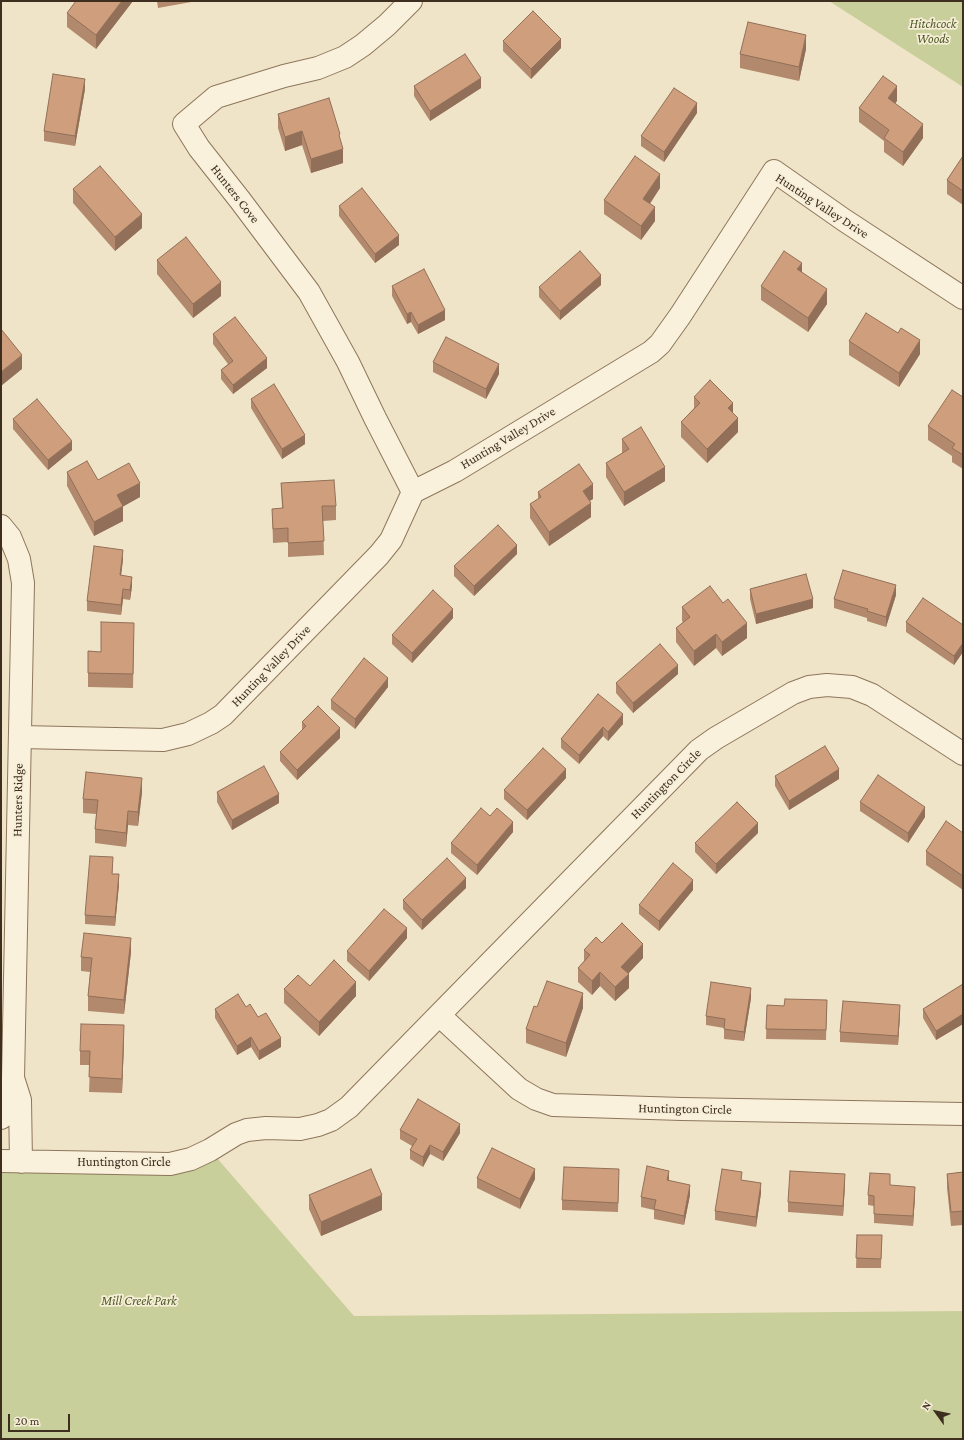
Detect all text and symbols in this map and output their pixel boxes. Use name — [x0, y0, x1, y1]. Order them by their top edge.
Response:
park label: Hitchcock Woods — [910, 16, 956, 47]
street label: Hunters Cove — [207, 162, 263, 226]
street label: Hunting Valley Drive — [773, 170, 871, 242]
street label: Hunting Valley Drive — [458, 404, 558, 472]
street label: Hunting Valley Drive — [228, 622, 314, 710]
street label: Huntington Circle — [627, 745, 705, 823]
street label: Hunters Ridge — [10, 763, 26, 837]
street label: Huntington Circle — [638, 1100, 732, 1118]
street label: Huntington Circle — [77, 1154, 171, 1170]
park label: Mill Creek Park — [101, 1293, 177, 1309]
north arrow — [916, 1392, 956, 1432]
text: N — [919, 1399, 933, 1412]
scale bar — [10, 1406, 72, 1432]
text: 20 m — [15, 1414, 39, 1428]

